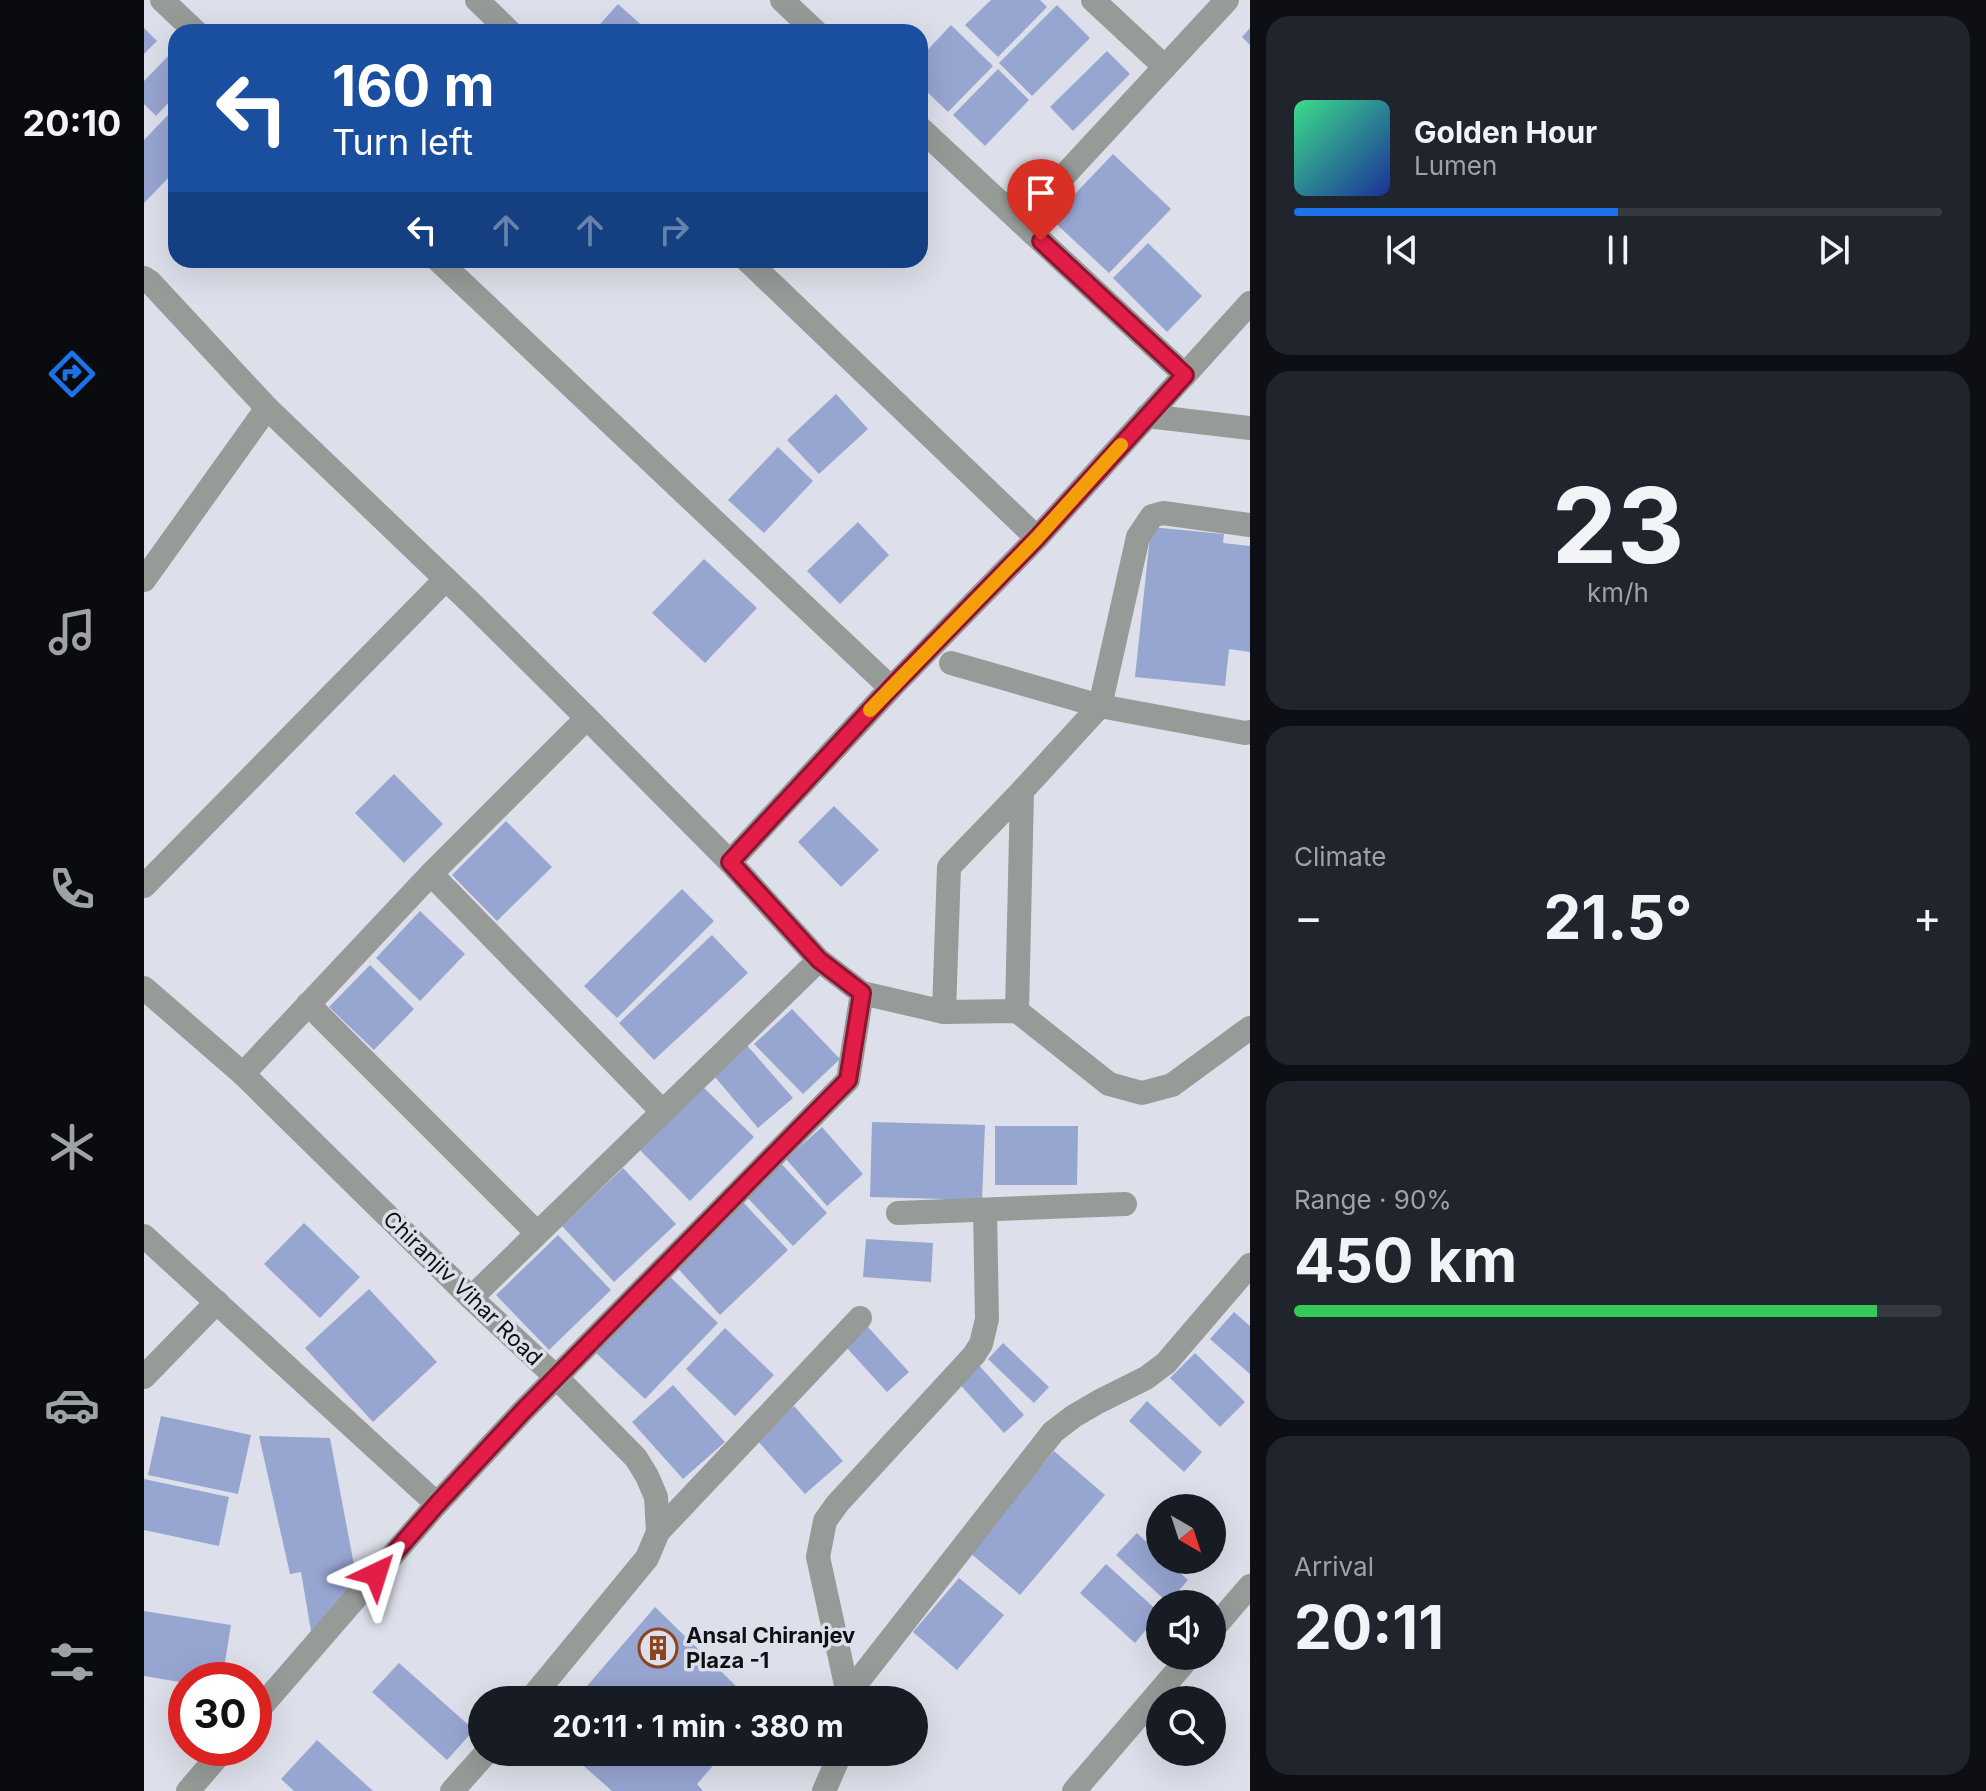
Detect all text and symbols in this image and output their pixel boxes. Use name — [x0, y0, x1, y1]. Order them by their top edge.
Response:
text: 160 m — [332, 52, 495, 120]
icon: left — [200, 56, 304, 160]
text: 20:10 — [23, 101, 121, 145]
text: Golden Hour — [1414, 114, 1597, 150]
text: Turn left — [332, 120, 473, 164]
text: Lumen — [1414, 150, 1497, 181]
pin — [1007, 159, 1075, 241]
icon: arrive — [1019, 171, 1063, 215]
icon: left — [400, 208, 444, 252]
icon: ahead — [484, 208, 528, 252]
icon: ahead — [568, 208, 612, 252]
icon: right — [652, 208, 696, 252]
icon: previous — [1380, 228, 1424, 272]
icon: pause — [1596, 228, 1640, 272]
icon: next — [1812, 228, 1856, 272]
icon: directions — [44, 346, 100, 402]
text: 23 — [1552, 462, 1684, 588]
text: km/h — [1587, 577, 1649, 608]
icon: music — [44, 604, 100, 660]
text: Climate — [1294, 841, 1386, 872]
icon: phone — [44, 861, 100, 917]
text: 21.5° — [1544, 881, 1692, 953]
text: − — [1294, 890, 1323, 944]
text: + — [1913, 890, 1942, 944]
icon: climate — [44, 1119, 100, 1175]
text: Range · 90% — [1294, 1184, 1452, 1215]
street label: Chiranjiv Vihar Road — [378, 1205, 548, 1371]
text: 450 km — [1294, 1224, 1517, 1296]
icon: car — [44, 1377, 100, 1433]
north arrow — [1146, 1494, 1226, 1574]
map controls — [1146, 1494, 1226, 1766]
position arrow — [334, 1532, 418, 1616]
text: Arrival — [1294, 1551, 1374, 1582]
button: sound — [1146, 1590, 1226, 1670]
text: 20:11 — [1294, 1591, 1444, 1663]
place label: Ansal Chiranjev Plaza -1 — [686, 1622, 855, 1673]
building icon: Ansal Chiranjev Plaza -1 — [637, 1627, 679, 1669]
icon: filters — [44, 1634, 100, 1690]
speed limit sign: 30 — [168, 1662, 272, 1766]
button: search — [1146, 1686, 1226, 1766]
text: 20:11 · 1 min · 380 m — [552, 1708, 844, 1744]

